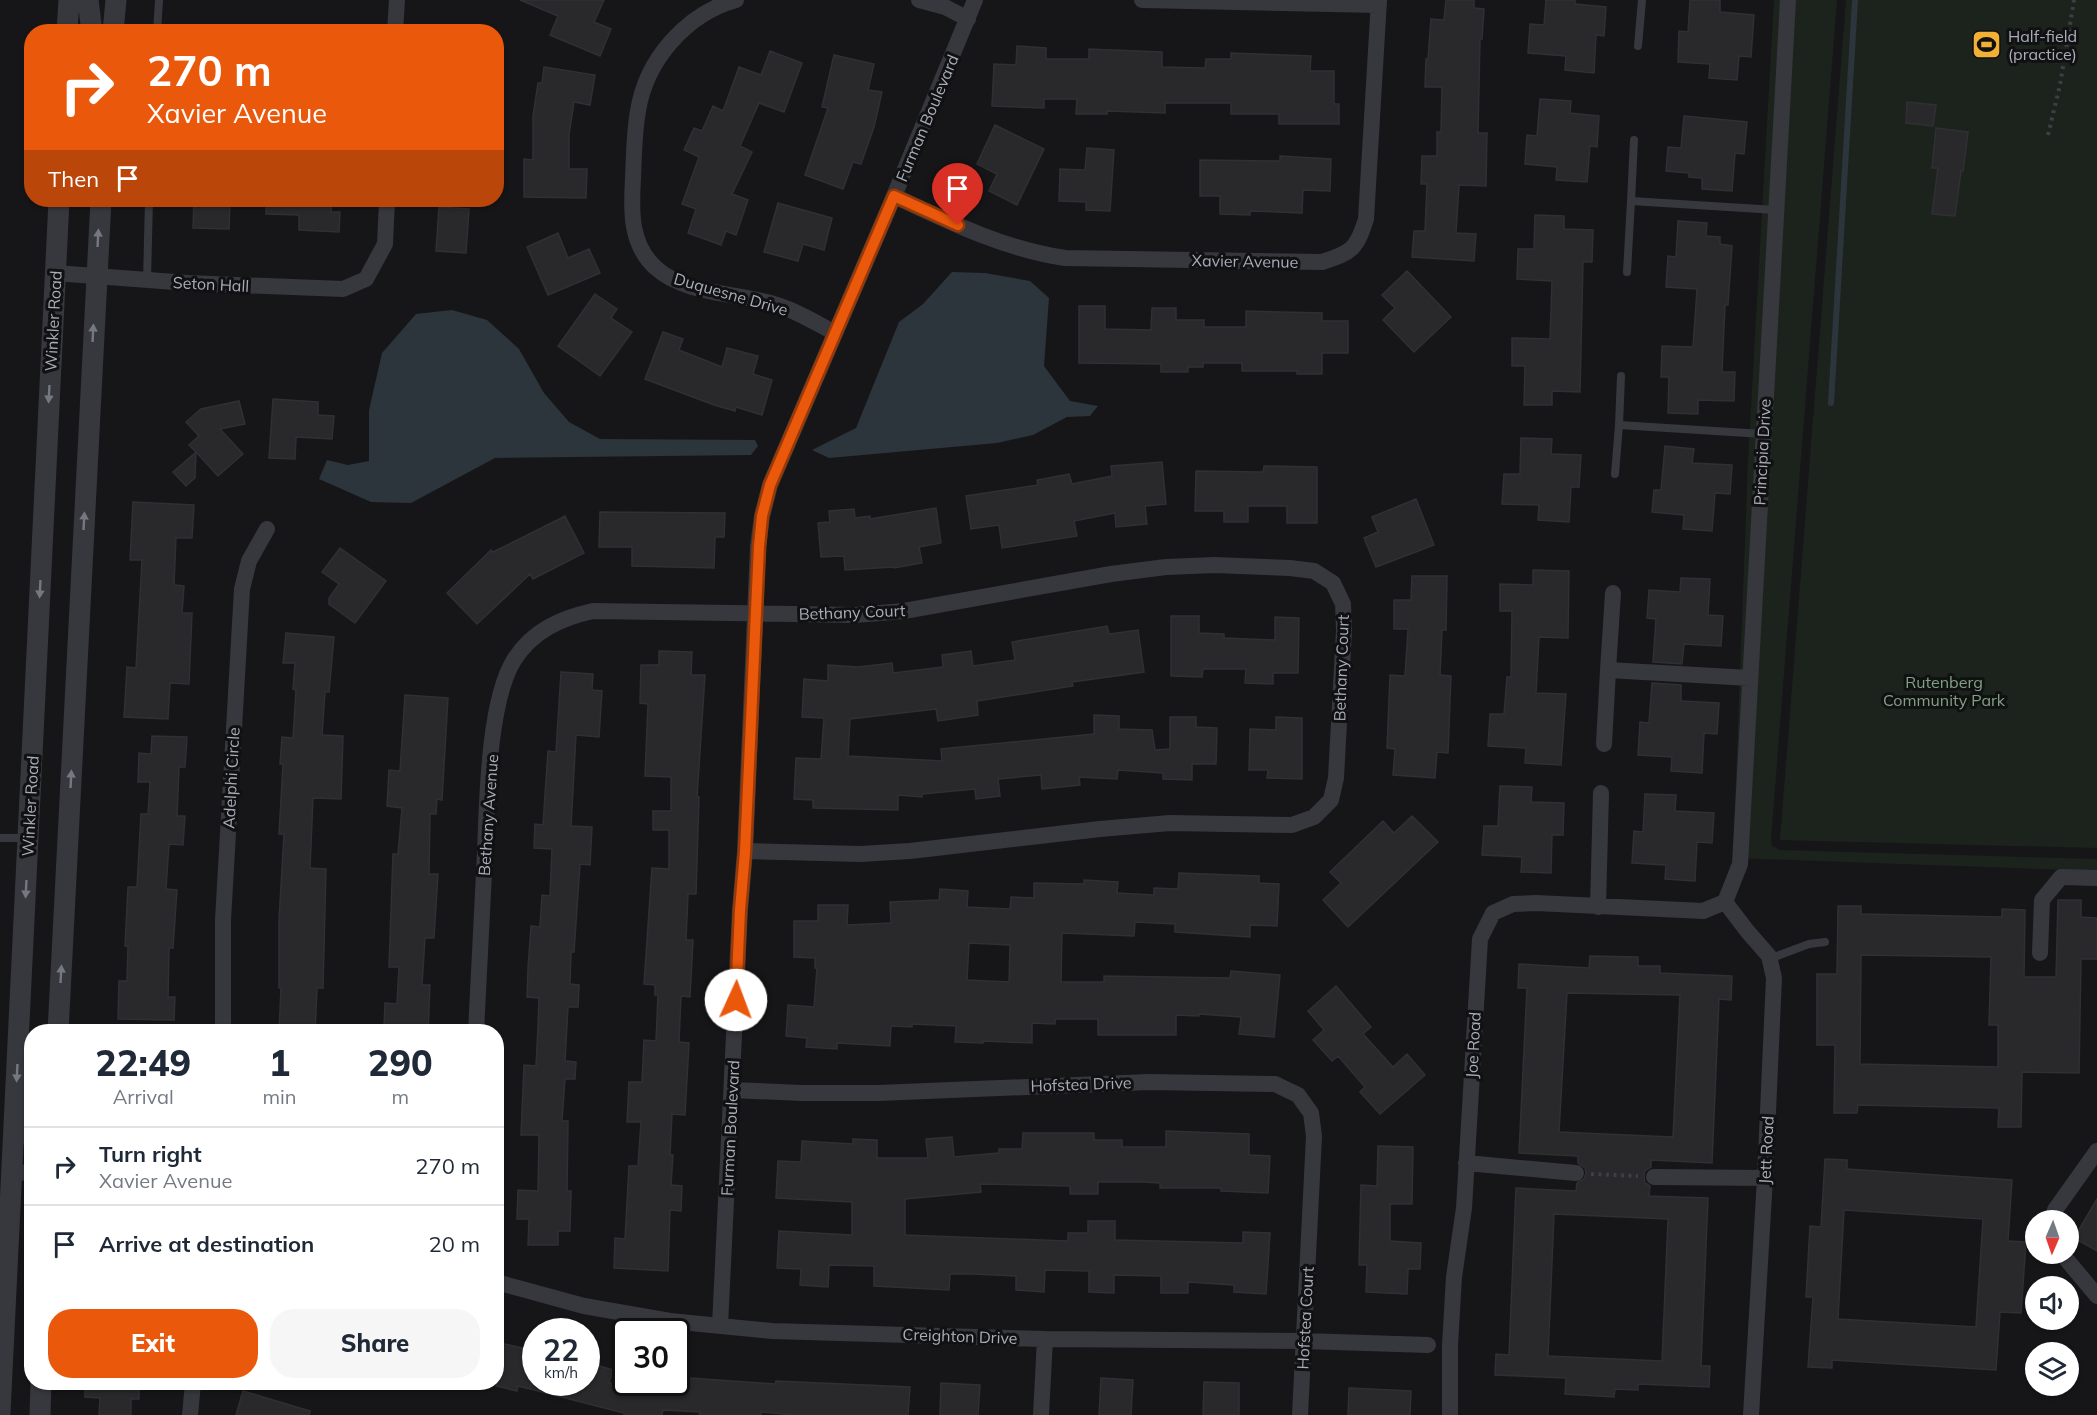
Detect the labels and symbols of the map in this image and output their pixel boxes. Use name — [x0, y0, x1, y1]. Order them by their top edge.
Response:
place label: Half-field (practice) — [2008, 26, 2077, 64]
sports icon: Half-field (practice) — [1971, 29, 2003, 61]
street label: Furman Boulevard — [891, 52, 963, 184]
pin — [932, 163, 983, 225]
one-way arrow — [93, 229, 102, 248]
street label: Xavier Avenue — [1191, 250, 1299, 272]
street label: Duquesne Drive — [672, 268, 790, 320]
street label: Winkler Road — [40, 270, 66, 372]
street label: Seton Hall — [172, 272, 250, 296]
one-way arrow — [88, 323, 97, 342]
one-way arrow — [45, 385, 54, 404]
street label: Principia Drive — [1749, 398, 1775, 506]
one-way arrow — [79, 512, 88, 531]
one-way arrow — [36, 579, 45, 598]
street label: Bethany Court — [798, 600, 906, 624]
street label: Bethany Court — [1329, 614, 1353, 722]
park label: Rutenberg Community Park — [1883, 672, 2006, 710]
street label: Adelphi Circle — [218, 727, 244, 829]
street label: Bethany Avenue — [474, 754, 502, 876]
street label: Winkler Road — [17, 755, 43, 857]
one-way arrow — [66, 769, 75, 788]
one-way arrow — [21, 879, 30, 898]
one-way arrow — [57, 964, 66, 983]
position arrow — [704, 968, 768, 1032]
street label: Joe Road — [1461, 1011, 1485, 1079]
street label: Furman Boulevard — [716, 1060, 744, 1196]
one-way arrow — [12, 1064, 21, 1083]
street label: Hofstea Drive — [1030, 1072, 1132, 1096]
street label: Jett Road — [1754, 1115, 1778, 1185]
north arrow — [2025, 1210, 2079, 1264]
street label: Hofstea Court — [1292, 1266, 1318, 1370]
speed limit sign: 30 — [612, 1318, 690, 1396]
street label: Creighton Drive — [902, 1324, 1018, 1348]

